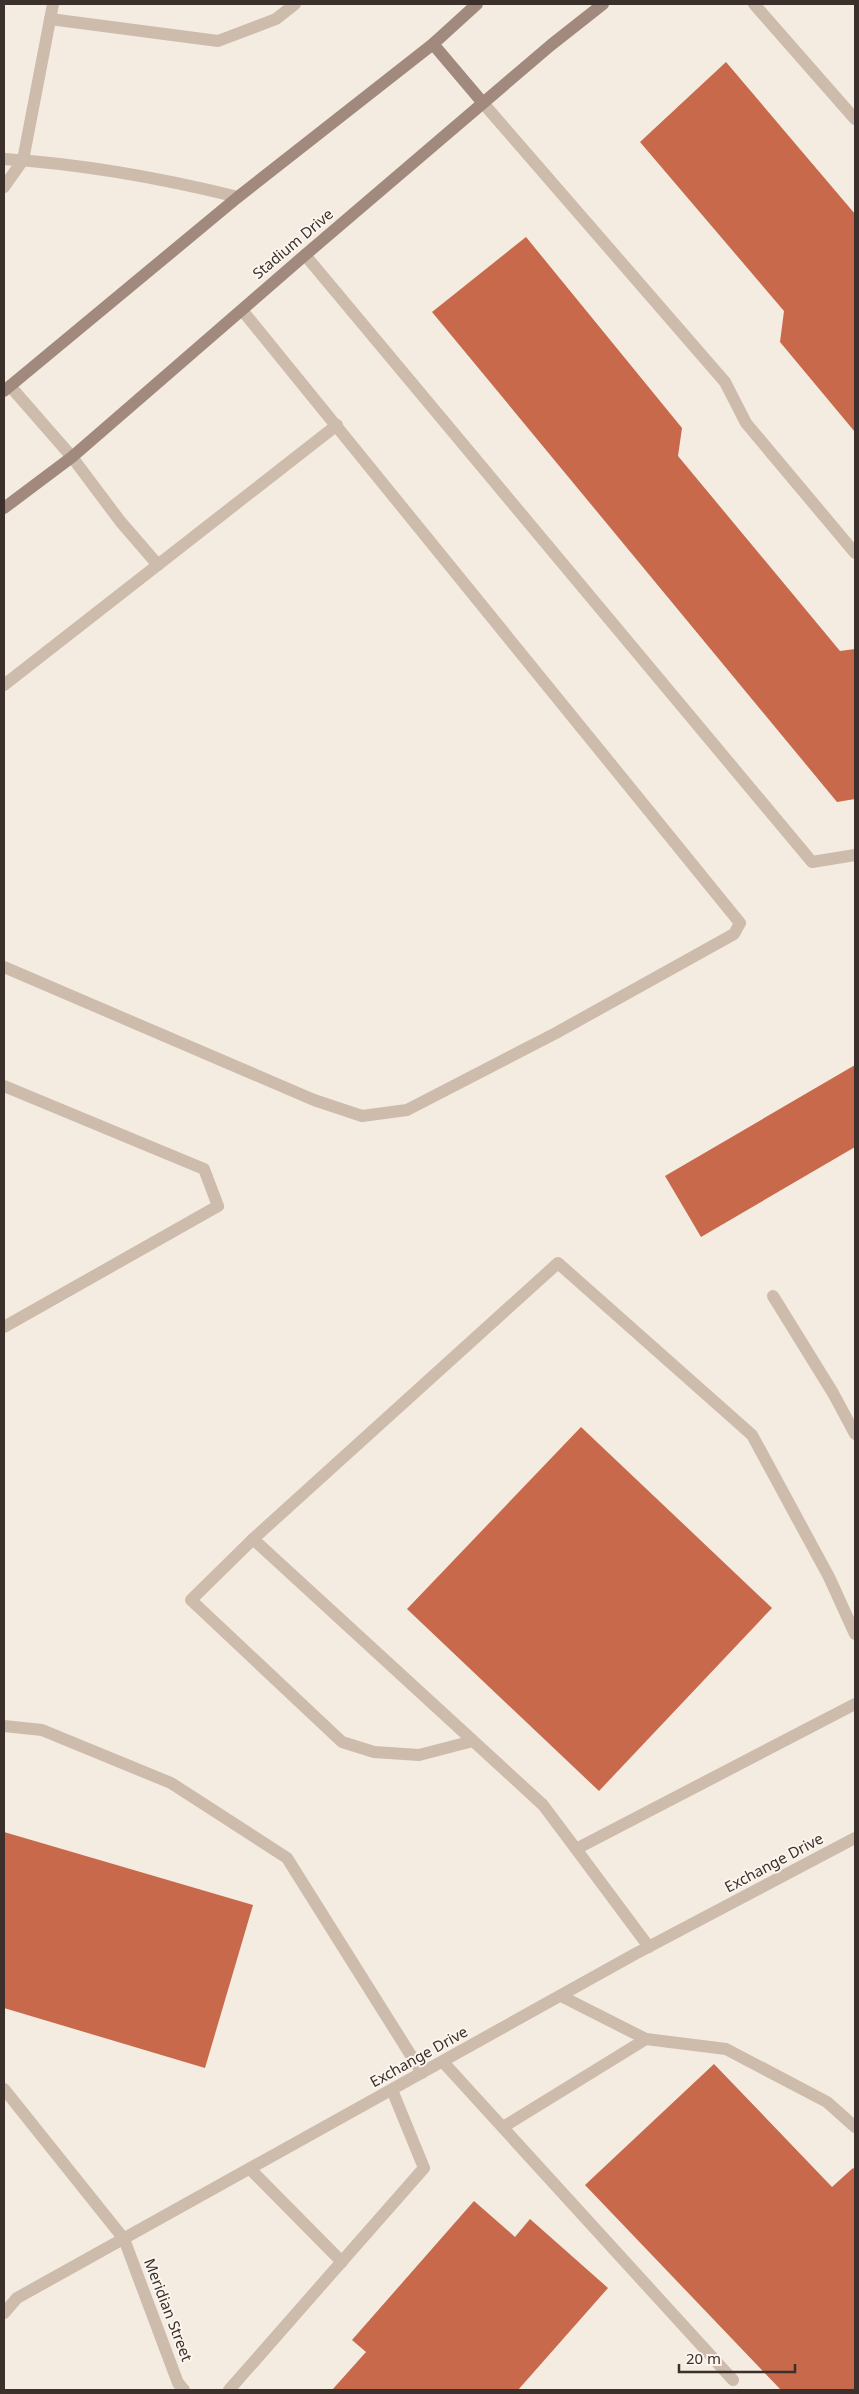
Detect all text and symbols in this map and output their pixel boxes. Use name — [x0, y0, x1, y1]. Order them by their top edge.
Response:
street label: Stadium Drive — [248, 204, 337, 283]
street label: Exchange Drive — [721, 1828, 826, 1896]
street label: Exchange Drive — [366, 2021, 471, 2091]
street label: Meridian Street — [140, 2255, 198, 2365]
scale bar — [679, 2342, 795, 2374]
text: 20 m — [686, 2348, 721, 2368]

